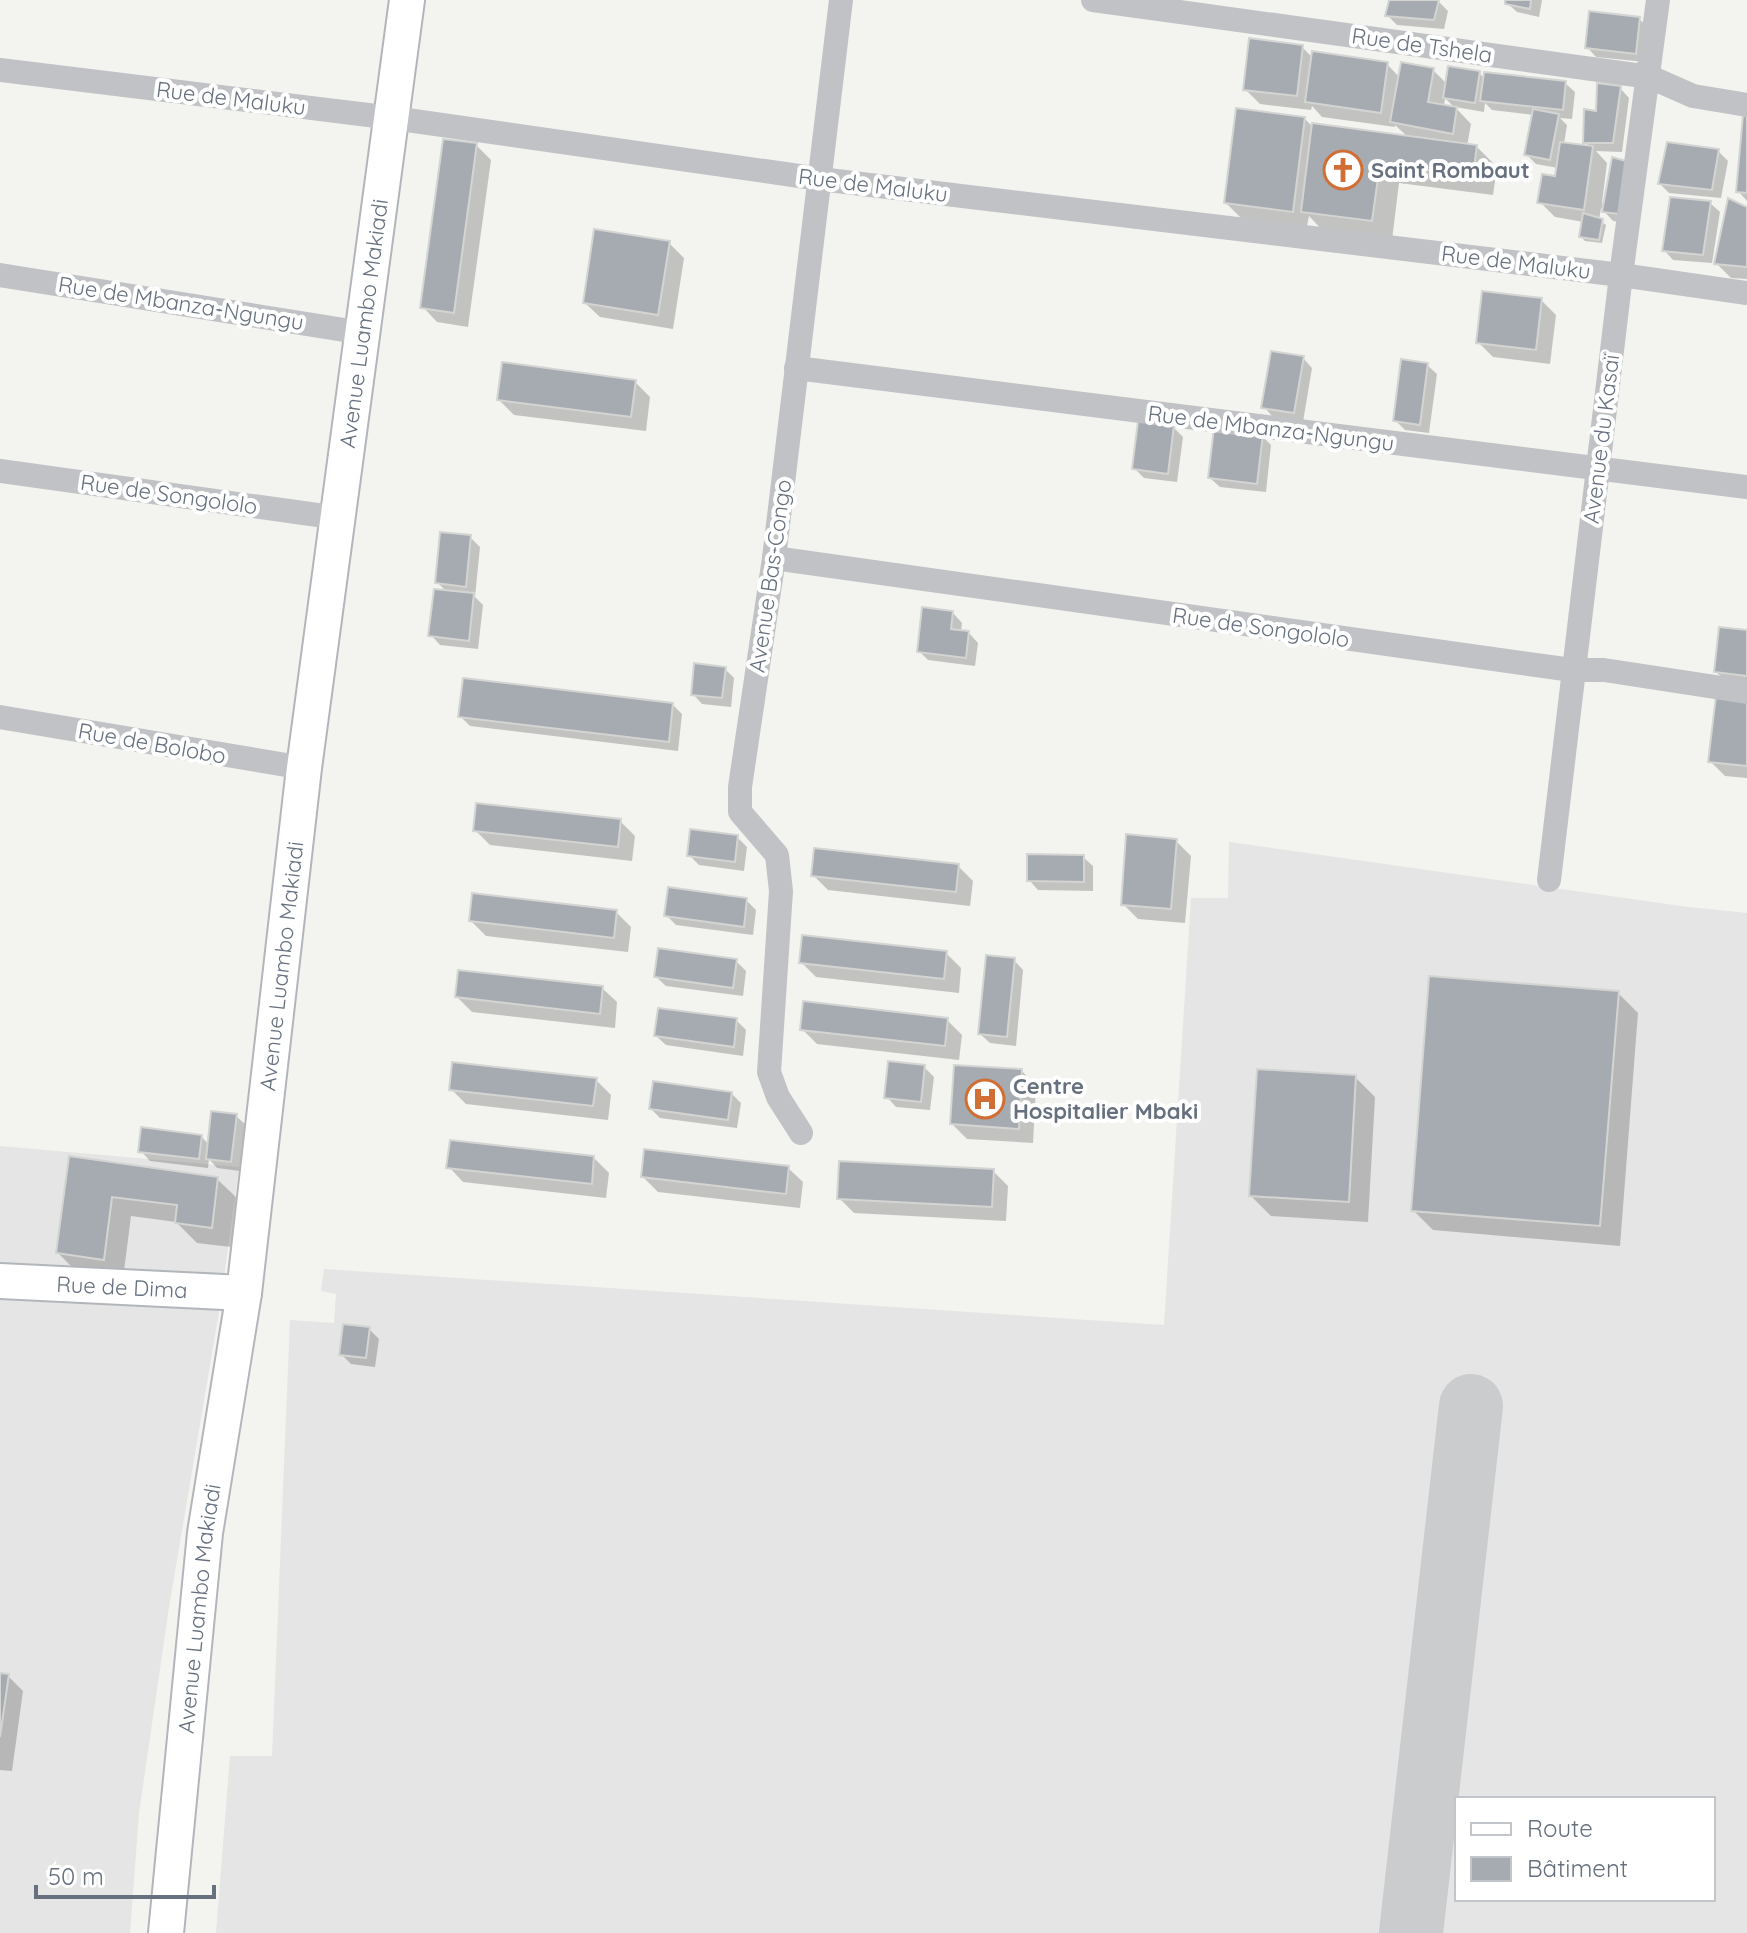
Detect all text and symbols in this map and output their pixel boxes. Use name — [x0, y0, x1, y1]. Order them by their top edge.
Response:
street label: Rue de Tshela — [1350, 21, 1494, 69]
street label: Rue de Maluku — [155, 75, 307, 121]
church icon: Saint Rombaut — [1322, 149, 1364, 191]
place label: Saint Rombaut — [1371, 156, 1530, 184]
street label: Rue de Maluku — [797, 162, 949, 208]
street label: Avenue Luambo Makiadi — [333, 197, 394, 450]
street label: Rue de Maluku — [1440, 239, 1592, 285]
street label: Rue de Mbanza-Ngungu — [56, 270, 306, 336]
street label: Avenue du Kasaï — [1577, 352, 1625, 525]
street label: Rue de Mbanza-Ngungu — [1146, 399, 1396, 457]
street label: Rue de Songololo — [79, 468, 259, 520]
street label: Avenue Bas-Congo — [743, 478, 797, 674]
street label: Rue de Songololo — [1171, 601, 1351, 653]
street label: Rue de Bolobo — [76, 716, 228, 770]
street label: Avenue Luambo Makiadi — [253, 840, 310, 1092]
place label: Centre Hospitalier Mbaki — [1013, 1072, 1198, 1125]
hospital icon: Centre Hospitalier Mbaki — [964, 1078, 1006, 1120]
street label: Rue de Dima — [56, 1270, 188, 1304]
street label: Avenue Luambo Makiadi — [172, 1482, 227, 1735]
legend — [1455, 1797, 1715, 1901]
text: Route — [1527, 1813, 1593, 1843]
scale bar — [36, 1849, 214, 1899]
text: Bâtiment — [1527, 1853, 1628, 1883]
text: 50 m — [48, 1861, 104, 1891]

